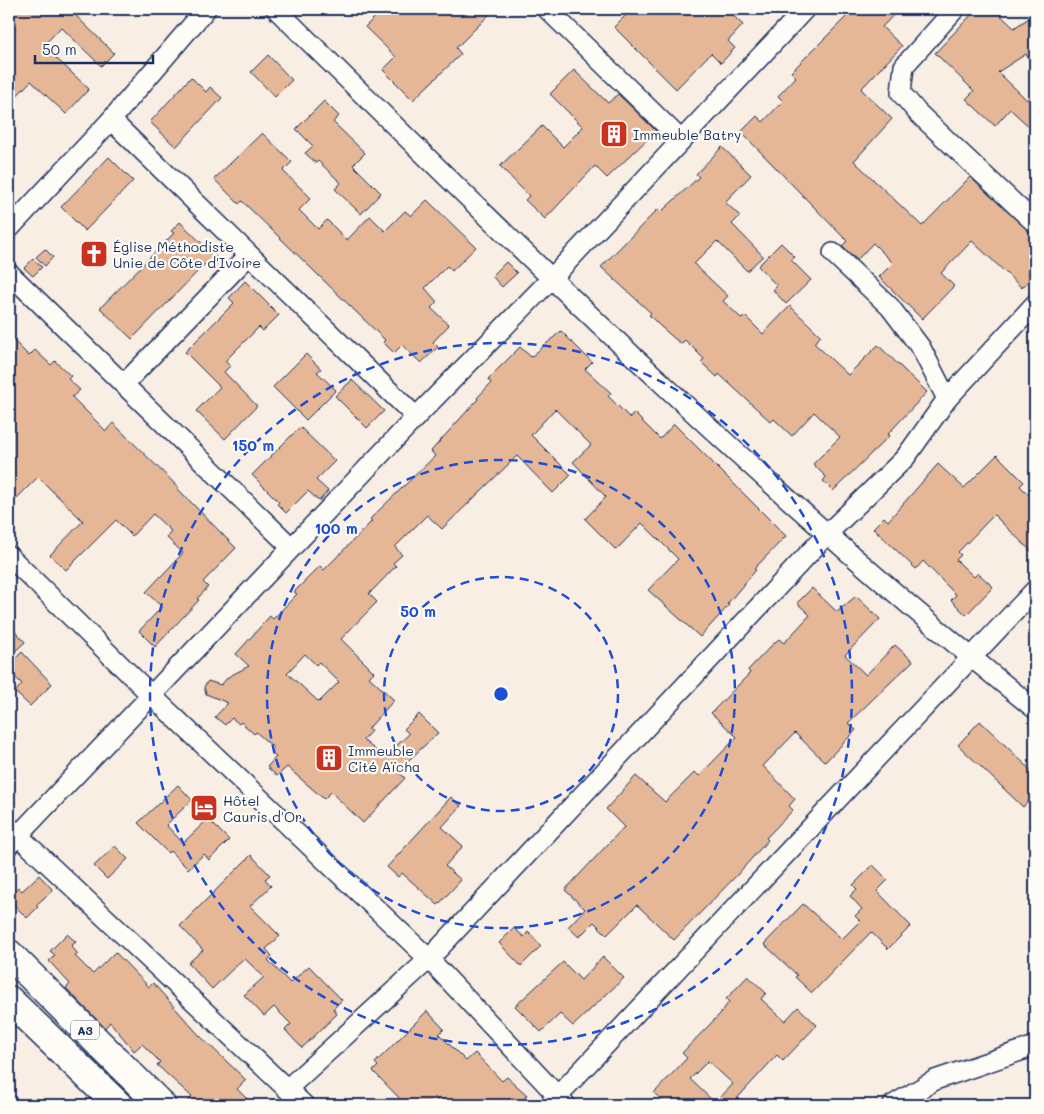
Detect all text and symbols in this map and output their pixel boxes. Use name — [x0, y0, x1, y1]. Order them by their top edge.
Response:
scale bar — [35, 32, 152, 64]
text: 50 m — [42, 39, 77, 59]
building icon: Immeuble Batry — [599, 119, 629, 149]
place label: Immeuble Batry — [633, 125, 741, 144]
place label: Église Méthodiste Unie de Côte d'Ivoire — [113, 237, 261, 272]
church icon: Église Méthodiste Unie de Côte d'Ivoire — [79, 239, 109, 269]
text: 150 m — [232, 435, 274, 455]
text: 100 m — [314, 518, 358, 538]
text: 50 m — [400, 601, 436, 621]
centre of rings — [492, 685, 510, 703]
place label: Immeuble Cité Aïcha — [348, 741, 421, 776]
building icon: Immeuble Cité Aïcha — [314, 743, 344, 773]
place label: Hôtel Cauris d'Or — [223, 791, 302, 826]
hotel icon: Hôtel Cauris d'Or — [189, 793, 219, 823]
road number: A3 — [71, 1020, 99, 1040]

